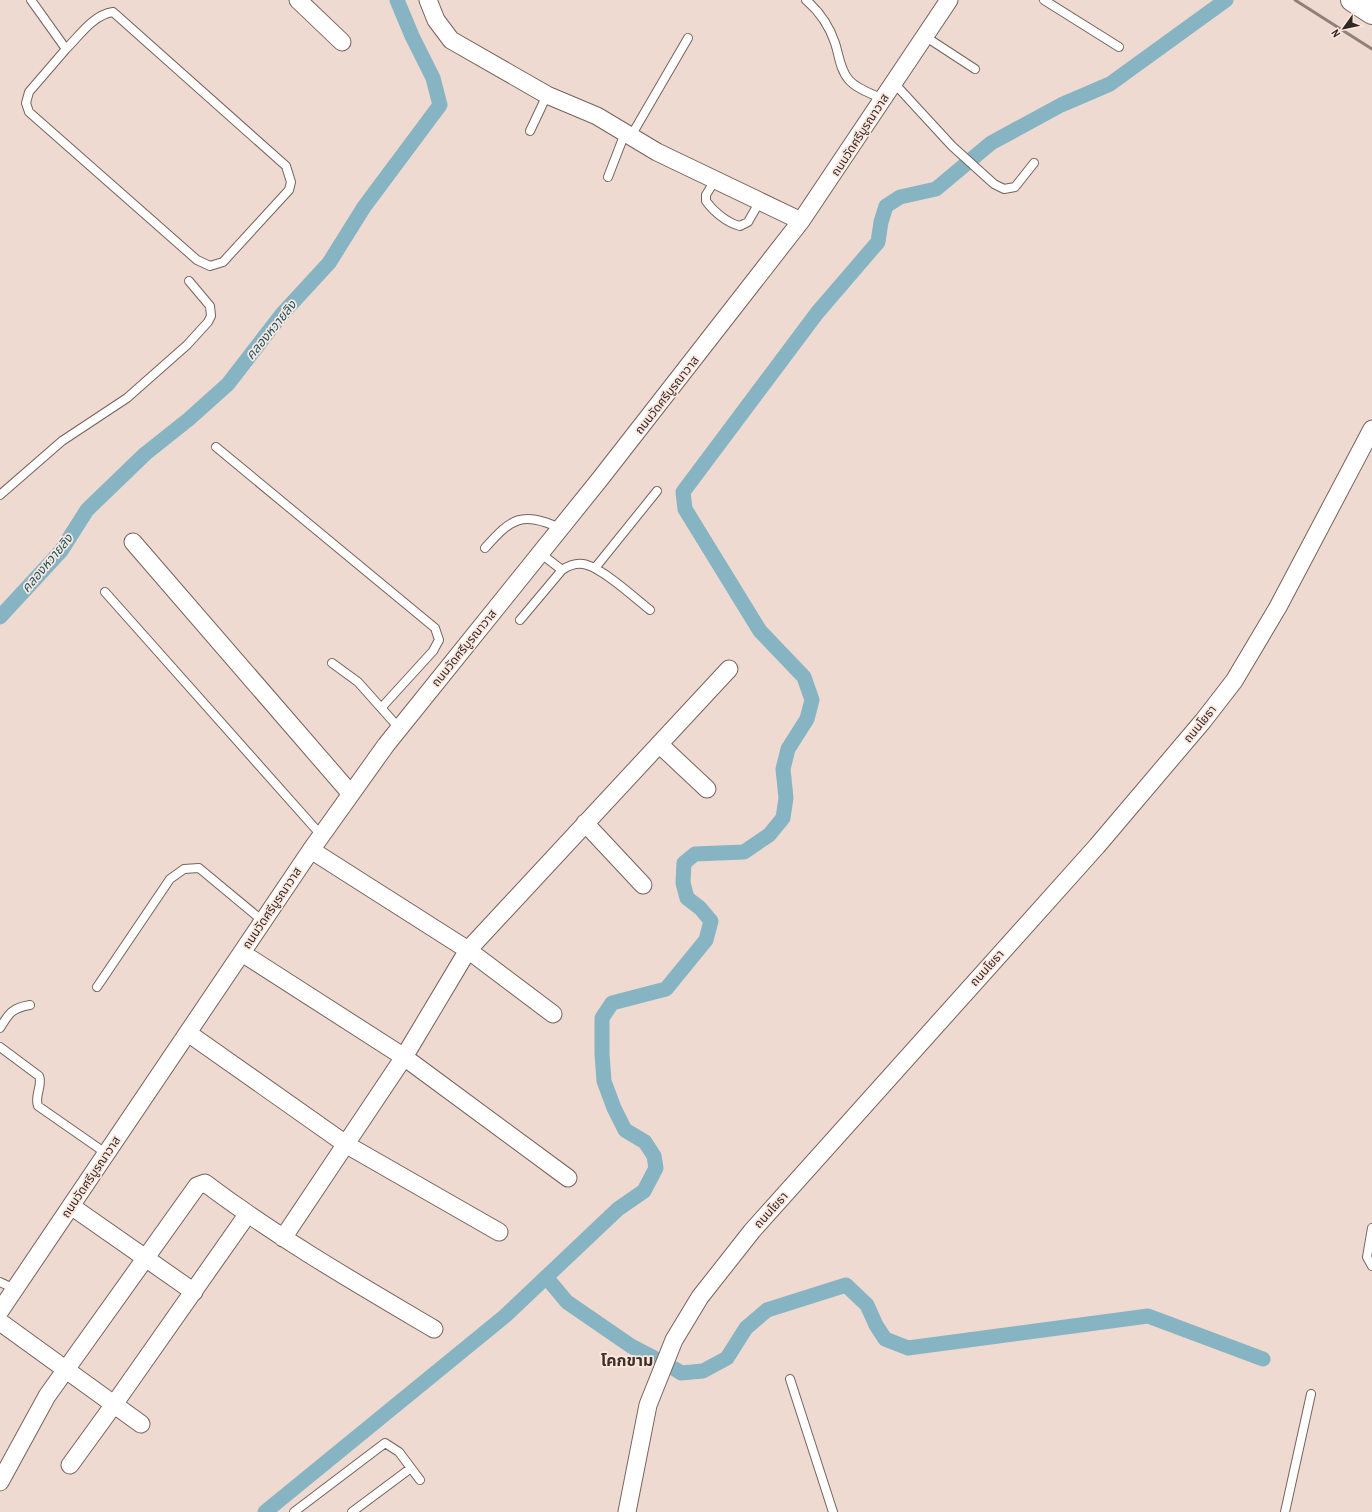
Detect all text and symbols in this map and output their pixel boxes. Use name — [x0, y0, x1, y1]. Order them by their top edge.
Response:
north arrow — [1324, 8, 1364, 48]
text: N — [1328, 27, 1343, 40]
street label: ถนนวัดศรีบูรณาวาส — [827, 91, 893, 179]
water label: คลองหวายลิง — [242, 296, 301, 363]
street label: ถนนวัดศรีบูรณาวาส — [631, 352, 703, 437]
water label: คลองหวายลิง — [18, 529, 77, 596]
street label: ถนนวัดศรีบูรณาวาส — [428, 606, 500, 690]
street label: ถนนโยธา — [1180, 702, 1220, 746]
street label: ถนนวัดศรีบูรณาวาส — [239, 864, 305, 952]
street label: ถนนโยธา — [966, 946, 1008, 990]
street label: ถนนวัดศรีบูรณาวาส — [58, 1133, 124, 1221]
street label: ถนนโยธา — [750, 1188, 792, 1232]
district label: โคกขาม — [601, 1349, 653, 1371]

